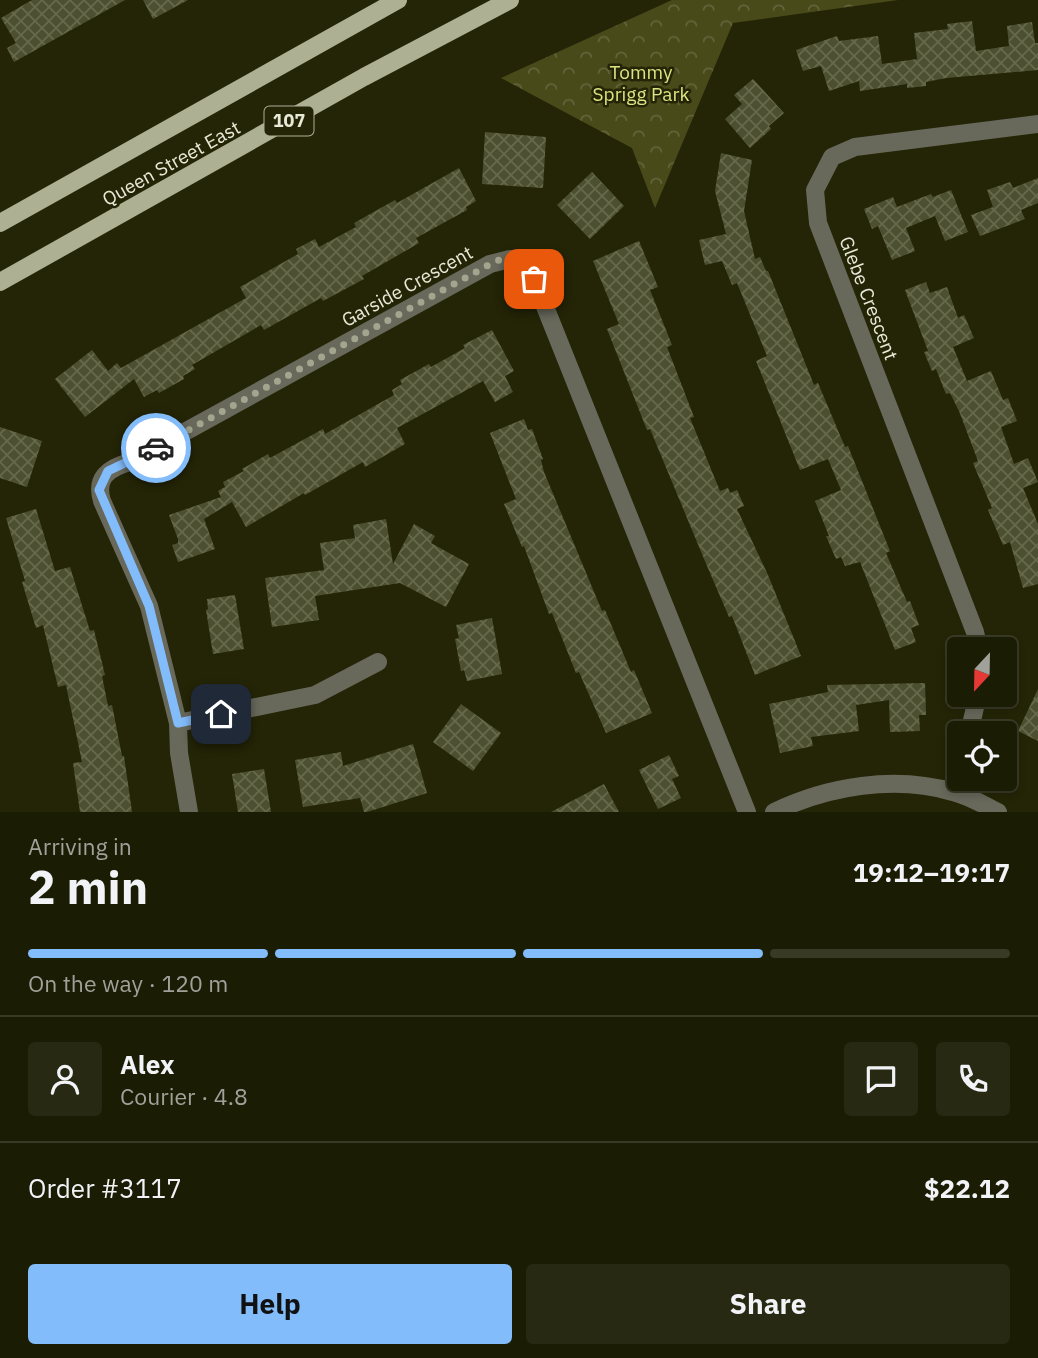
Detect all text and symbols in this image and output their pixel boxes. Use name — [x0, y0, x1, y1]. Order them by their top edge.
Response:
park label: Tommy Sprigg Park — [593, 60, 689, 106]
road number: 107 — [264, 106, 314, 136]
street label: Queen Street East — [98, 115, 244, 211]
street label: Glebe Crescent — [834, 233, 904, 363]
street label: Garside Crescent — [337, 240, 477, 332]
pin — [504, 249, 564, 309]
icon: bag — [515, 260, 553, 298]
courier — [121, 413, 191, 483]
icon: car — [137, 429, 175, 467]
north arrow — [947, 637, 1017, 707]
map controls — [947, 637, 1017, 791]
pin — [191, 684, 251, 744]
icon: home — [202, 695, 240, 733]
button: locate — [947, 721, 1017, 791]
text: Arriving in — [28, 831, 132, 861]
text: 19:12–19:17 — [853, 855, 1010, 889]
text: 2 min — [28, 857, 148, 917]
text: On the way · 120 m — [28, 968, 228, 998]
button: person — [28, 1042, 102, 1116]
button: chat — [844, 1042, 918, 1116]
button: phone — [936, 1042, 1010, 1116]
text: Alex — [120, 1047, 174, 1081]
text: Courier · 4.8 — [120, 1081, 248, 1111]
text: Order #3117 — [28, 1171, 182, 1205]
text: $22.12 — [924, 1171, 1010, 1205]
button: Help — [28, 1264, 512, 1344]
button: Share — [526, 1264, 1010, 1344]

